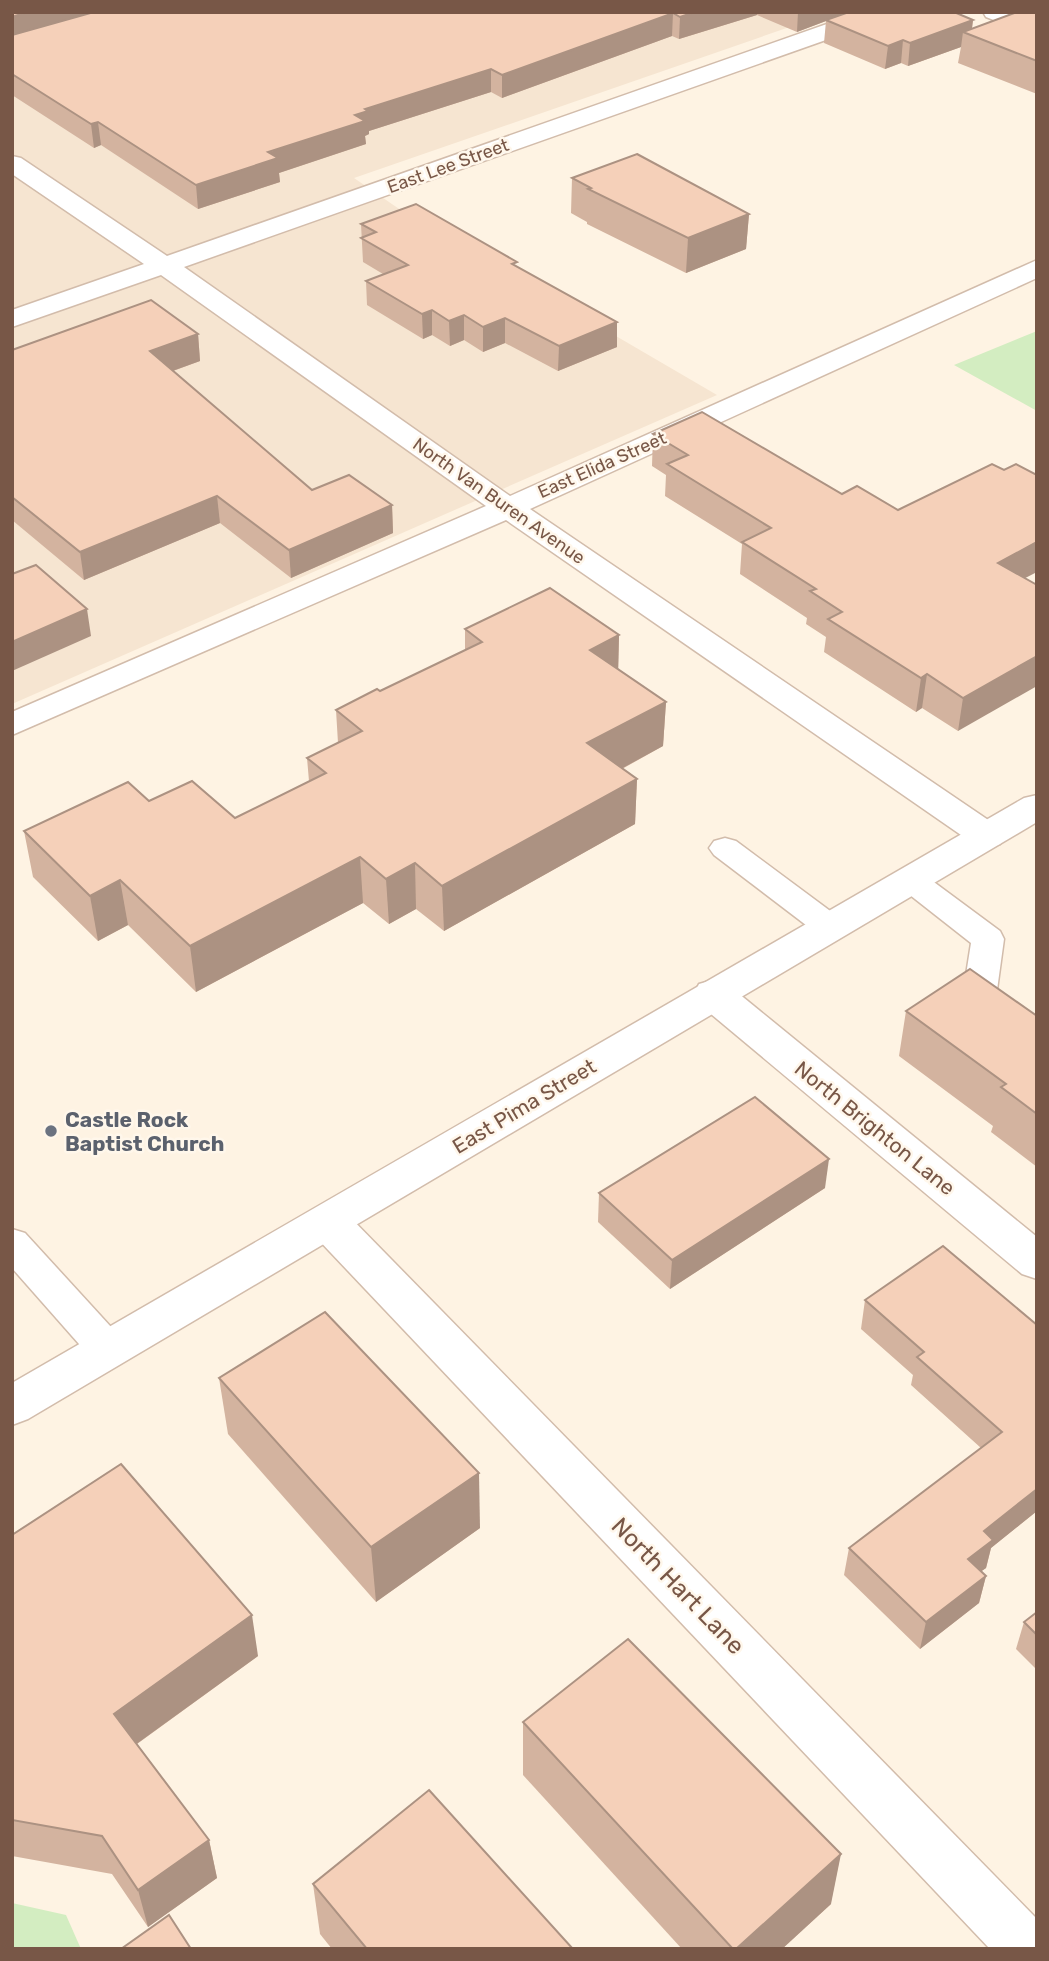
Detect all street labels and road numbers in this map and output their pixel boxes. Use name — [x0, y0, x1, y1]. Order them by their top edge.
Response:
street label: East Lee Street — [384, 134, 512, 198]
street label: East Elida Street — [534, 427, 670, 503]
street label: North Van Buren Avenue — [409, 433, 589, 569]
street label: East Pima Street — [448, 1053, 600, 1159]
street label: North Brighton Lane — [790, 1056, 960, 1200]
street label: North Hart Lane — [606, 1512, 750, 1660]

